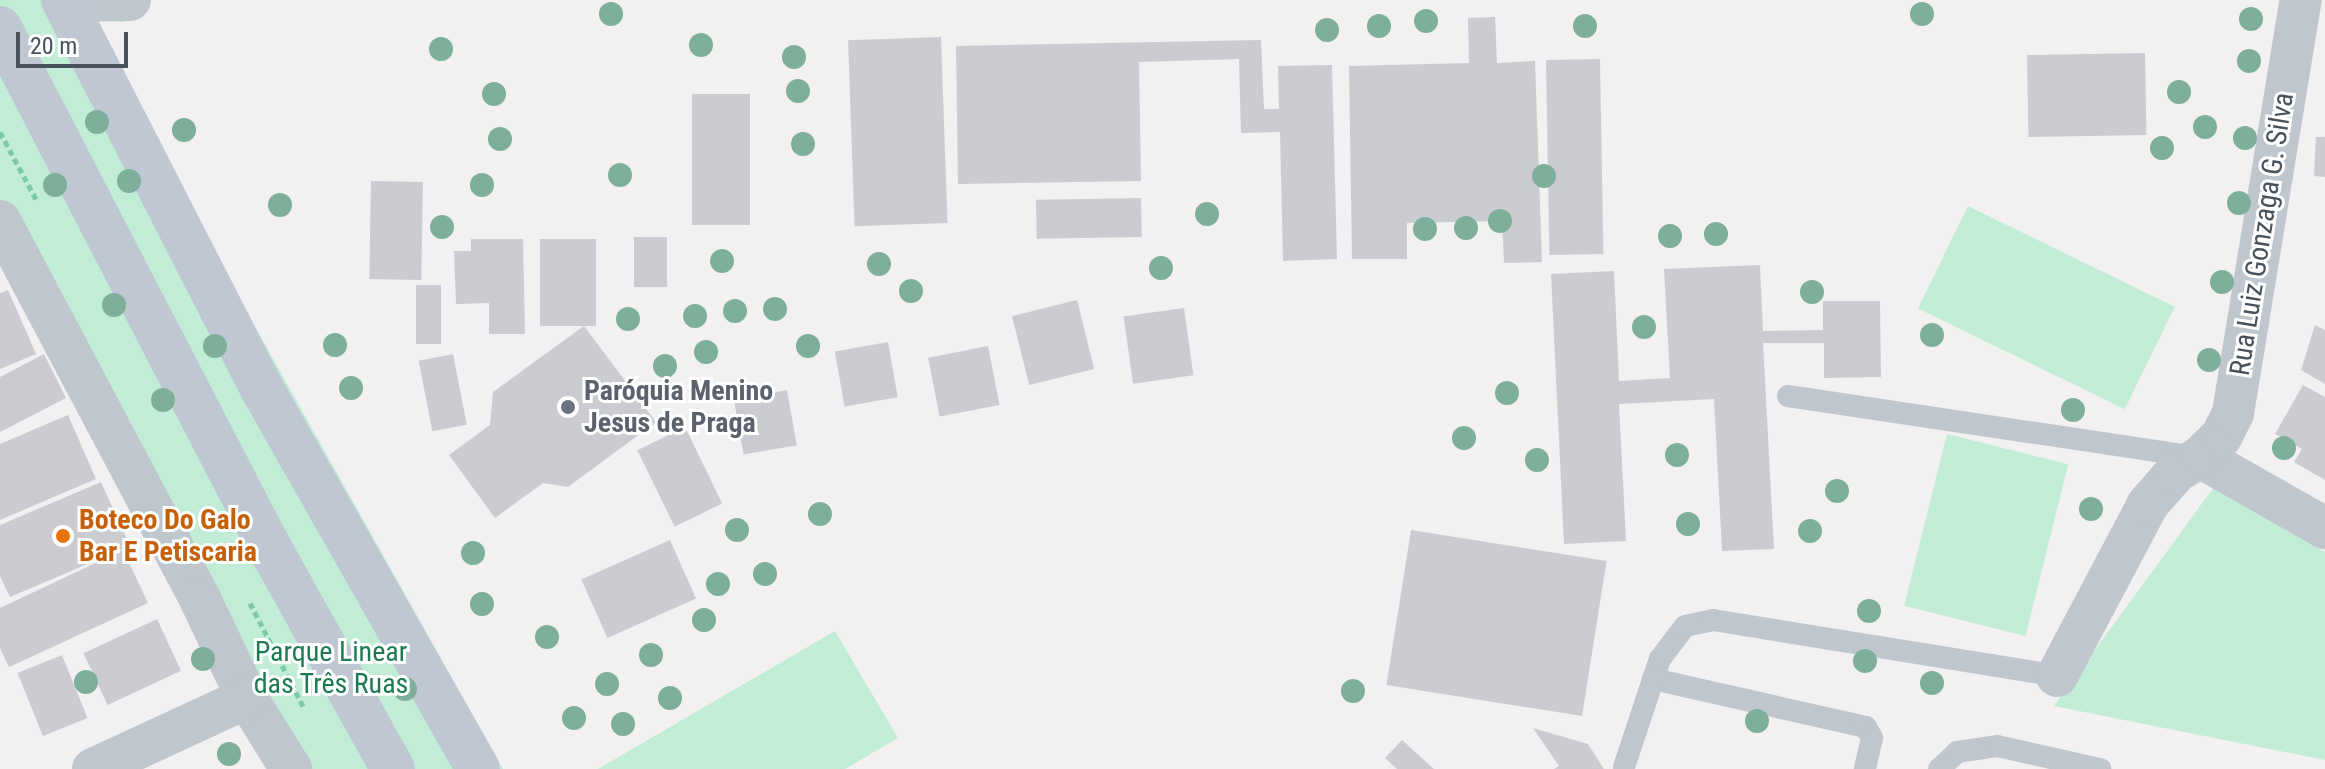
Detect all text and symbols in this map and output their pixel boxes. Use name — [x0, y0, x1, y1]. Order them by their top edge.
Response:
scale bar — [20, 16, 132, 66]
text: 20 m — [30, 32, 77, 60]
street label: Rua Luiz Gonzaga G. Silva — [2223, 90, 2301, 378]
place label: Paróquia Menino Jesus de Praga — [584, 374, 773, 440]
marker: Paróquia Menino Jesus de Praga — [559, 398, 577, 416]
place label: Boteco Do Galo Bar E Petiscaria — [79, 503, 257, 569]
marker: Boteco Do Galo Bar E Petiscaria — [54, 527, 72, 545]
park label: Parque Linear das Três Ruas — [253, 635, 409, 701]

